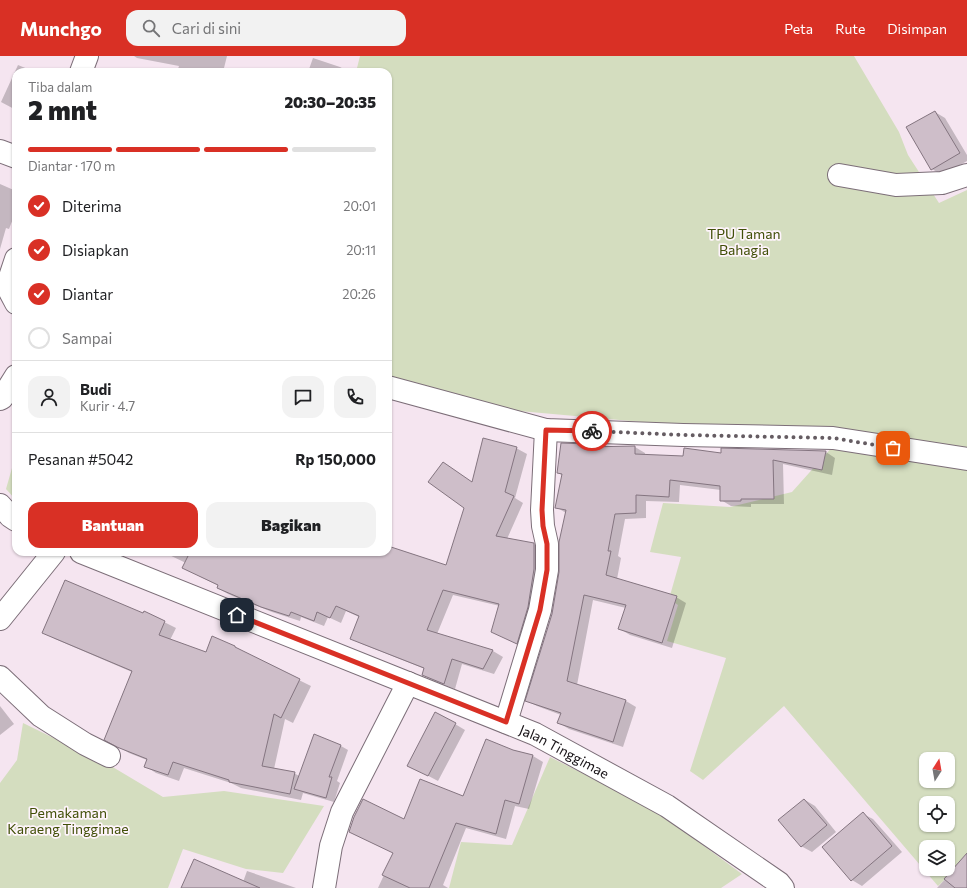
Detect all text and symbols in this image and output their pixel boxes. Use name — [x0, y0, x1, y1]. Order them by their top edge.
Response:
search box — [126, 10, 406, 46]
text: Munchgo — [20, 17, 102, 40]
icon: search — [140, 17, 162, 39]
text: Cari di sini — [172, 19, 241, 37]
text: Peta — [784, 20, 813, 37]
text: Rute — [835, 20, 865, 37]
text: Disimpan — [887, 20, 947, 37]
text: Tiba dalam — [28, 79, 92, 95]
text: 20:30–20:35 — [284, 93, 376, 111]
text: 2 mnt — [28, 94, 97, 125]
text: Diantar · 170 m — [28, 158, 115, 174]
icon: check — [28, 195, 50, 217]
text: Diterima — [62, 197, 122, 215]
text: 20:01 — [343, 198, 376, 214]
park label: TPU Taman Bahagia — [707, 225, 781, 258]
icon: check — [28, 239, 50, 261]
text: Disiapkan — [62, 241, 129, 259]
text: 20:11 — [346, 242, 376, 258]
icon: check — [28, 283, 50, 305]
text: Diantar — [62, 285, 113, 303]
text: 20:26 — [342, 286, 376, 302]
text: Sampai — [62, 329, 112, 347]
button: person — [28, 376, 70, 418]
button: chat — [282, 376, 324, 418]
button: phone — [334, 376, 376, 418]
text: Budi — [80, 380, 111, 398]
text: Kurir · 4.7 — [80, 398, 135, 414]
courier — [572, 411, 612, 451]
icon: bike — [581, 420, 603, 442]
pin — [876, 431, 910, 465]
icon: bag — [882, 437, 904, 459]
text: Pesanan #5042 — [28, 450, 133, 468]
text: Rp 150,000 — [295, 450, 376, 468]
button: Bantuan — [28, 502, 198, 548]
button: Bagikan — [206, 502, 376, 548]
pin — [220, 598, 254, 632]
icon: home — [226, 604, 248, 626]
street label: Jalan Tinggimae — [517, 720, 612, 781]
north arrow — [919, 752, 955, 788]
map controls — [919, 752, 955, 876]
button: locate — [919, 796, 955, 832]
park label: Pemakaman Karaeng Tinggimae — [7, 804, 129, 837]
button: layers — [919, 840, 955, 876]

